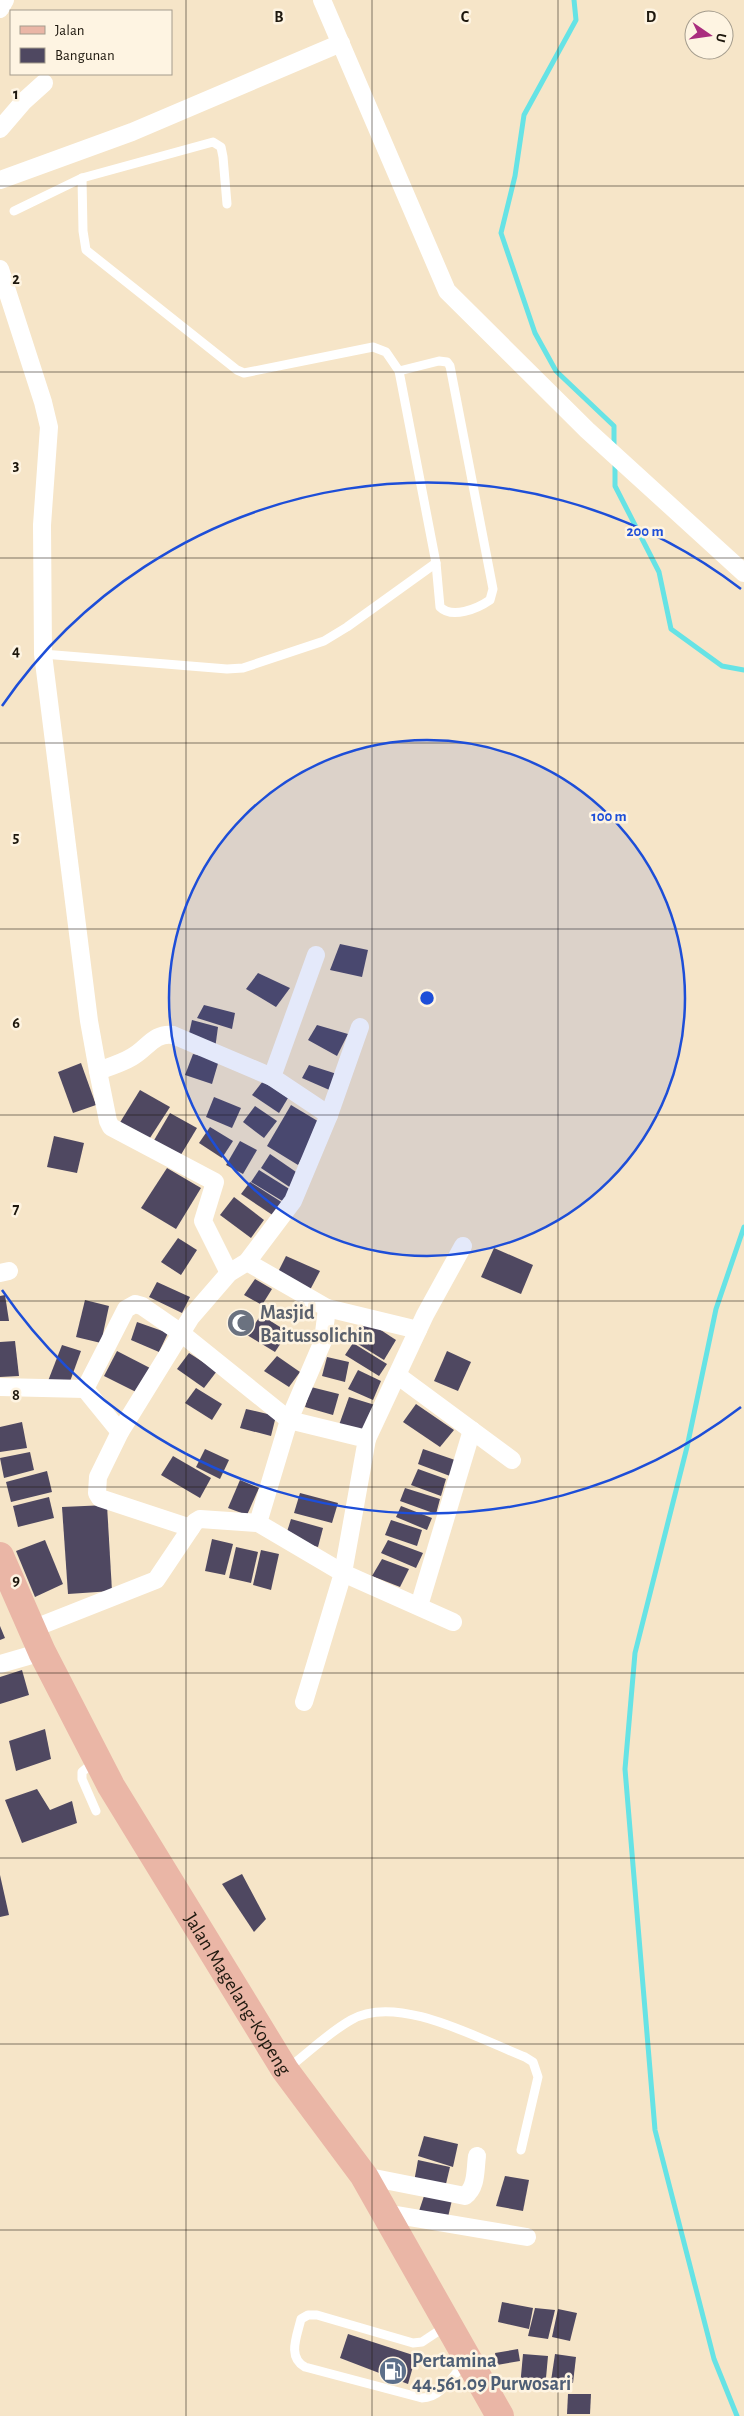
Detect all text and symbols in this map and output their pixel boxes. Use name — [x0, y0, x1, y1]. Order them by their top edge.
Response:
text: B — [274, 9, 284, 25]
text: C — [461, 9, 470, 25]
text: D — [646, 9, 657, 25]
legend — [10, 10, 172, 75]
north arrow — [684, 10, 734, 60]
text: Jalan — [55, 23, 85, 38]
text: U — [713, 32, 729, 44]
text: Bangunan — [55, 48, 115, 63]
text: 1 — [13, 86, 19, 102]
text: 2 — [12, 271, 20, 287]
text: 3 — [13, 457, 20, 473]
text: 200 m — [626, 524, 664, 539]
text: 4 — [12, 643, 20, 659]
text: 100 m — [591, 809, 627, 824]
text: 5 — [13, 829, 20, 845]
centre of rings — [418, 989, 436, 1007]
text: 6 — [12, 1015, 20, 1031]
text: 7 — [13, 1201, 20, 1217]
place label: Masjid Baitussolichin — [260, 1303, 373, 1346]
mosque icon: Masjid Baitussolichin — [226, 1308, 256, 1338]
text: 8 — [12, 1387, 20, 1403]
text: 9 — [12, 1572, 20, 1588]
street label: Jalan Magelang-Kopeng — [180, 1910, 295, 2079]
place label: Pertamina 44.561.09 Purwosari — [412, 2351, 571, 2394]
fuel station icon: Pertamina 44.561.09 Purwosari — [378, 2356, 408, 2386]

